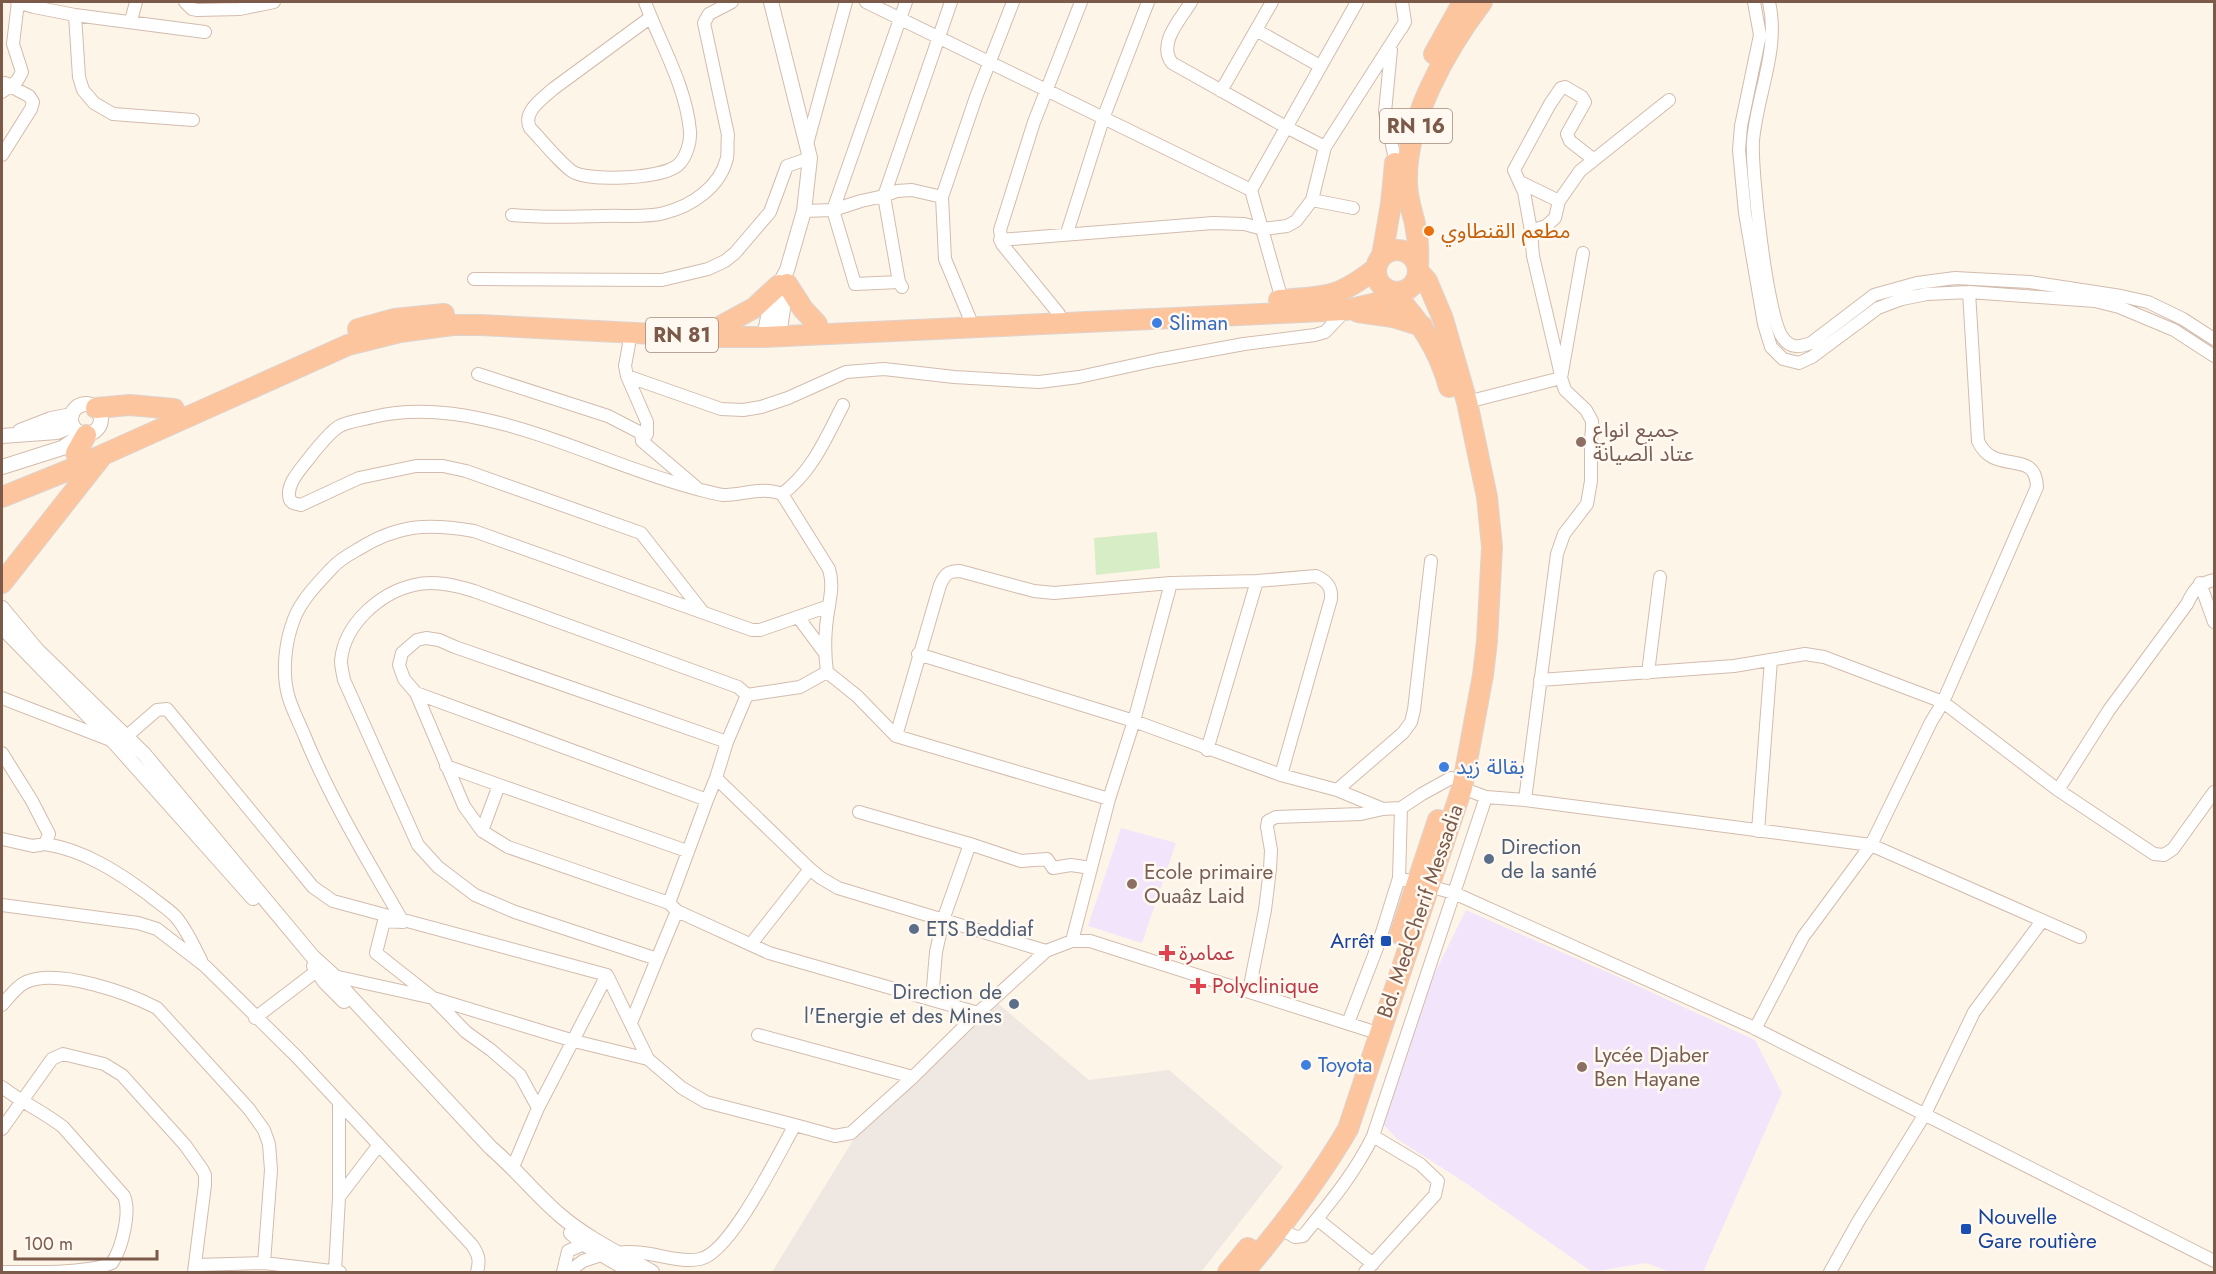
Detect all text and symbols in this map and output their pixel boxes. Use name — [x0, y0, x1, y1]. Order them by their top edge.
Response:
road number: RN 16 — [1380, 109, 1452, 143]
place label: مطعم القنطاوي — [1441, 216, 1570, 247]
marker: مطعم القنطاوي — [1422, 224, 1436, 238]
place label: Sliman — [1169, 308, 1228, 338]
marker: Sliman — [1150, 316, 1164, 330]
road number: RN 81 — [646, 318, 718, 352]
place label: جميع انواع عتاد الصيانة — [1593, 415, 1694, 469]
marker: جميع انواع عتاد الصيانة — [1574, 435, 1588, 449]
place label: بقالة زيد — [1456, 752, 1525, 782]
marker: بقالة زيد — [1437, 760, 1451, 774]
street label: Bd. Med-Cherif Messadia — [1369, 800, 1471, 1022]
place label: Direction de la santé — [1501, 832, 1597, 886]
marker: Direction de la santé — [1482, 852, 1496, 866]
place label: Ecole primaire Ouaâz Laid — [1144, 857, 1273, 911]
marker: Ecole primaire Ouaâz Laid — [1125, 877, 1139, 891]
place label: ETS Beddiaf — [926, 914, 1034, 944]
marker: ETS Beddiaf — [907, 922, 921, 936]
place label: Arrêt — [1330, 926, 1374, 956]
marker: Arrêt — [1379, 934, 1393, 948]
place label: عمامرة — [1179, 938, 1235, 968]
marker: عمامرة — [1160, 946, 1174, 960]
place label: Polyclinique — [1212, 971, 1319, 1001]
place label: Direction de l'Energie et des Mines — [804, 977, 1002, 1031]
marker: Polyclinique — [1189, 977, 1207, 995]
marker: Direction de l'Energie et des Mines — [1007, 997, 1021, 1011]
place label: Lycée Djaber Ben Hayane — [1594, 1040, 1710, 1094]
place label: Toyota — [1318, 1050, 1372, 1080]
marker: Toyota — [1299, 1058, 1313, 1072]
marker: Lycée Djaber Ben Hayane — [1575, 1060, 1589, 1074]
place label: Nouvelle Gare routière — [1978, 1202, 2097, 1256]
marker: Nouvelle Gare routière — [1959, 1222, 1973, 1236]
scale bar — [15, 1223, 158, 1261]
text: 100 m — [24, 1231, 73, 1257]

